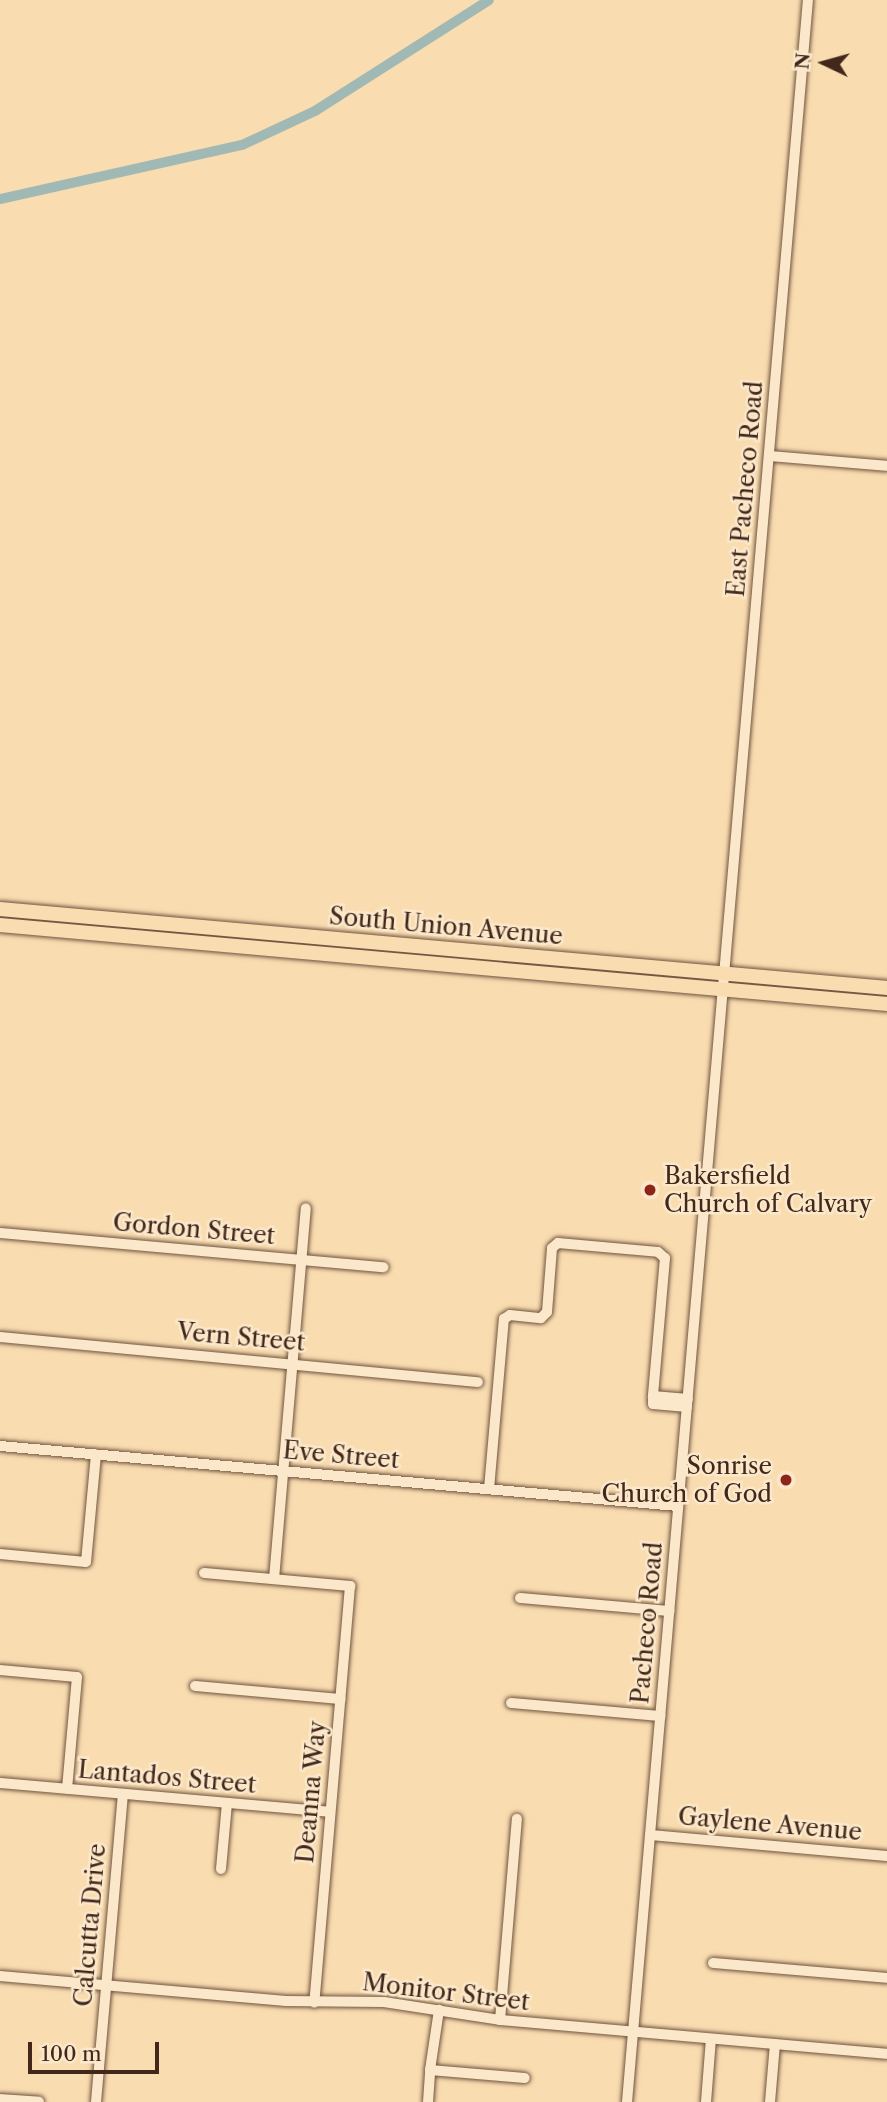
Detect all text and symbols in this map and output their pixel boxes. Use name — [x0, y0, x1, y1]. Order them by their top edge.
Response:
north arrow — [789, 28, 859, 98]
text: N — [790, 52, 815, 70]
street label: East Pacheco Road — [721, 380, 769, 598]
street label: South Union Avenue — [327, 901, 565, 951]
place label: Bakersfield Church of Calvary — [664, 1162, 872, 1218]
marker: Bakersfield Church of Calvary — [642, 1182, 658, 1198]
street label: Gordon Street — [112, 1208, 276, 1250]
street label: Vern Street — [176, 1317, 306, 1357]
street label: Eve Street — [282, 1436, 400, 1474]
place label: Sonrise Church of God — [602, 1452, 772, 1508]
marker: Sonrise Church of God — [778, 1472, 794, 1488]
street label: Pacheco Road — [626, 1541, 668, 1705]
street label: Deanna Way — [290, 1719, 332, 1865]
street label: Lantados Street — [77, 1755, 257, 1799]
street label: Gaylene Avenue — [676, 1802, 864, 1846]
street label: Calcutta Drive — [69, 1842, 111, 2008]
street label: Monitor Street — [361, 1967, 531, 2017]
scale bar — [32, 2028, 163, 2072]
text: 100 m — [41, 2041, 102, 2066]

